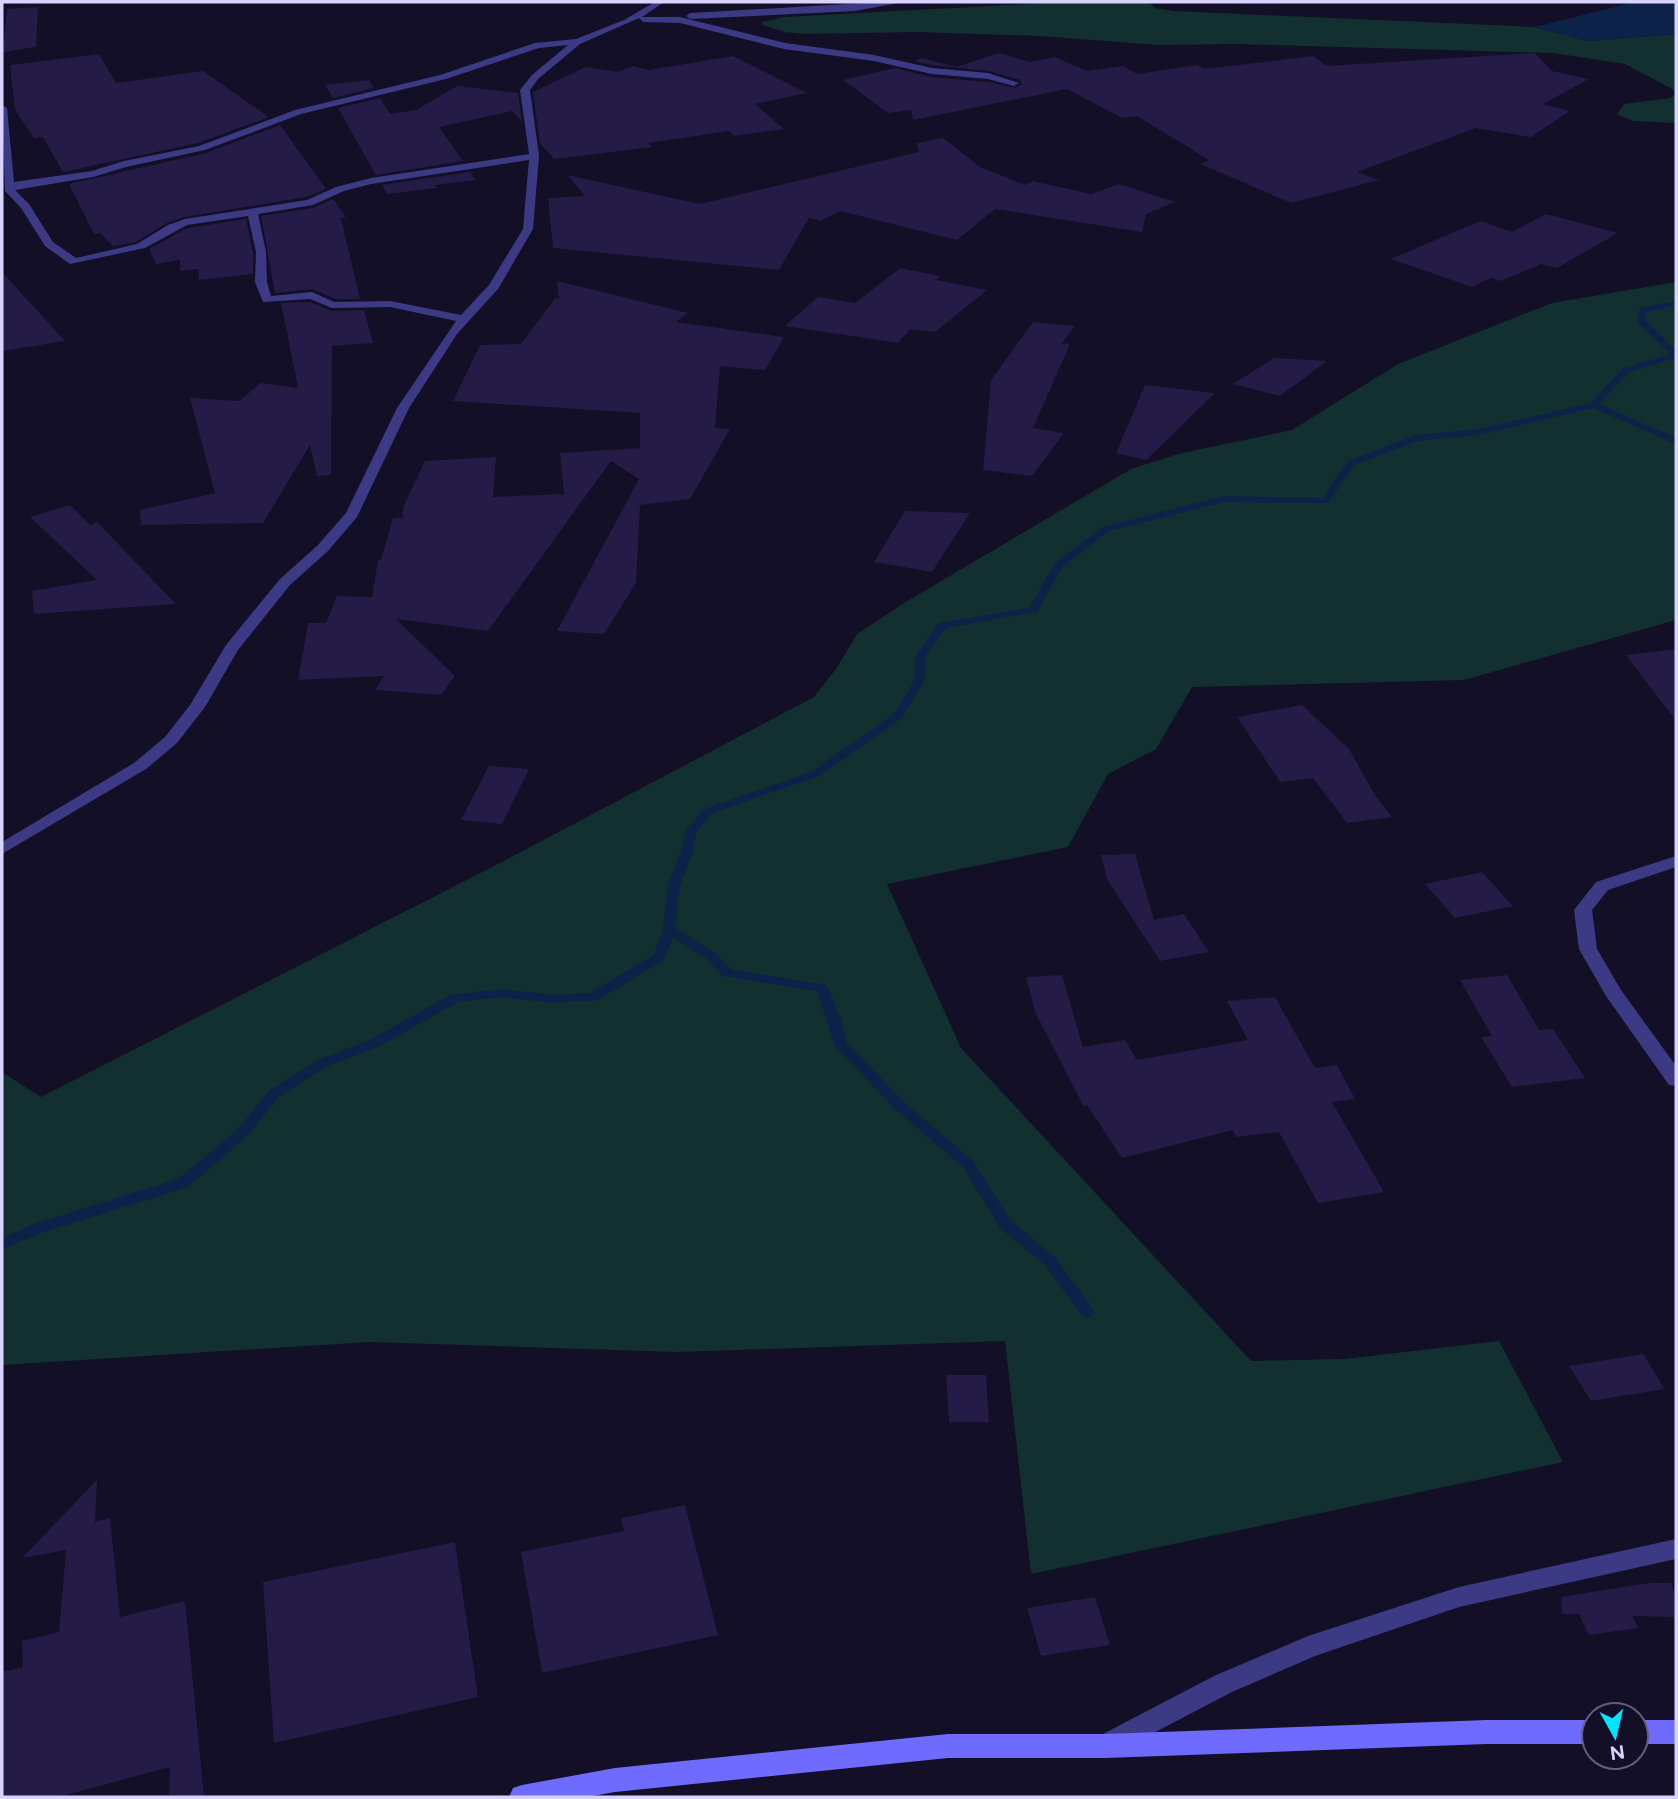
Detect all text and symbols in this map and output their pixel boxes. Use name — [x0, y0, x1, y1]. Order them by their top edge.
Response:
north arrow — [1580, 1701, 1650, 1771]
text: N — [1608, 1740, 1626, 1765]

